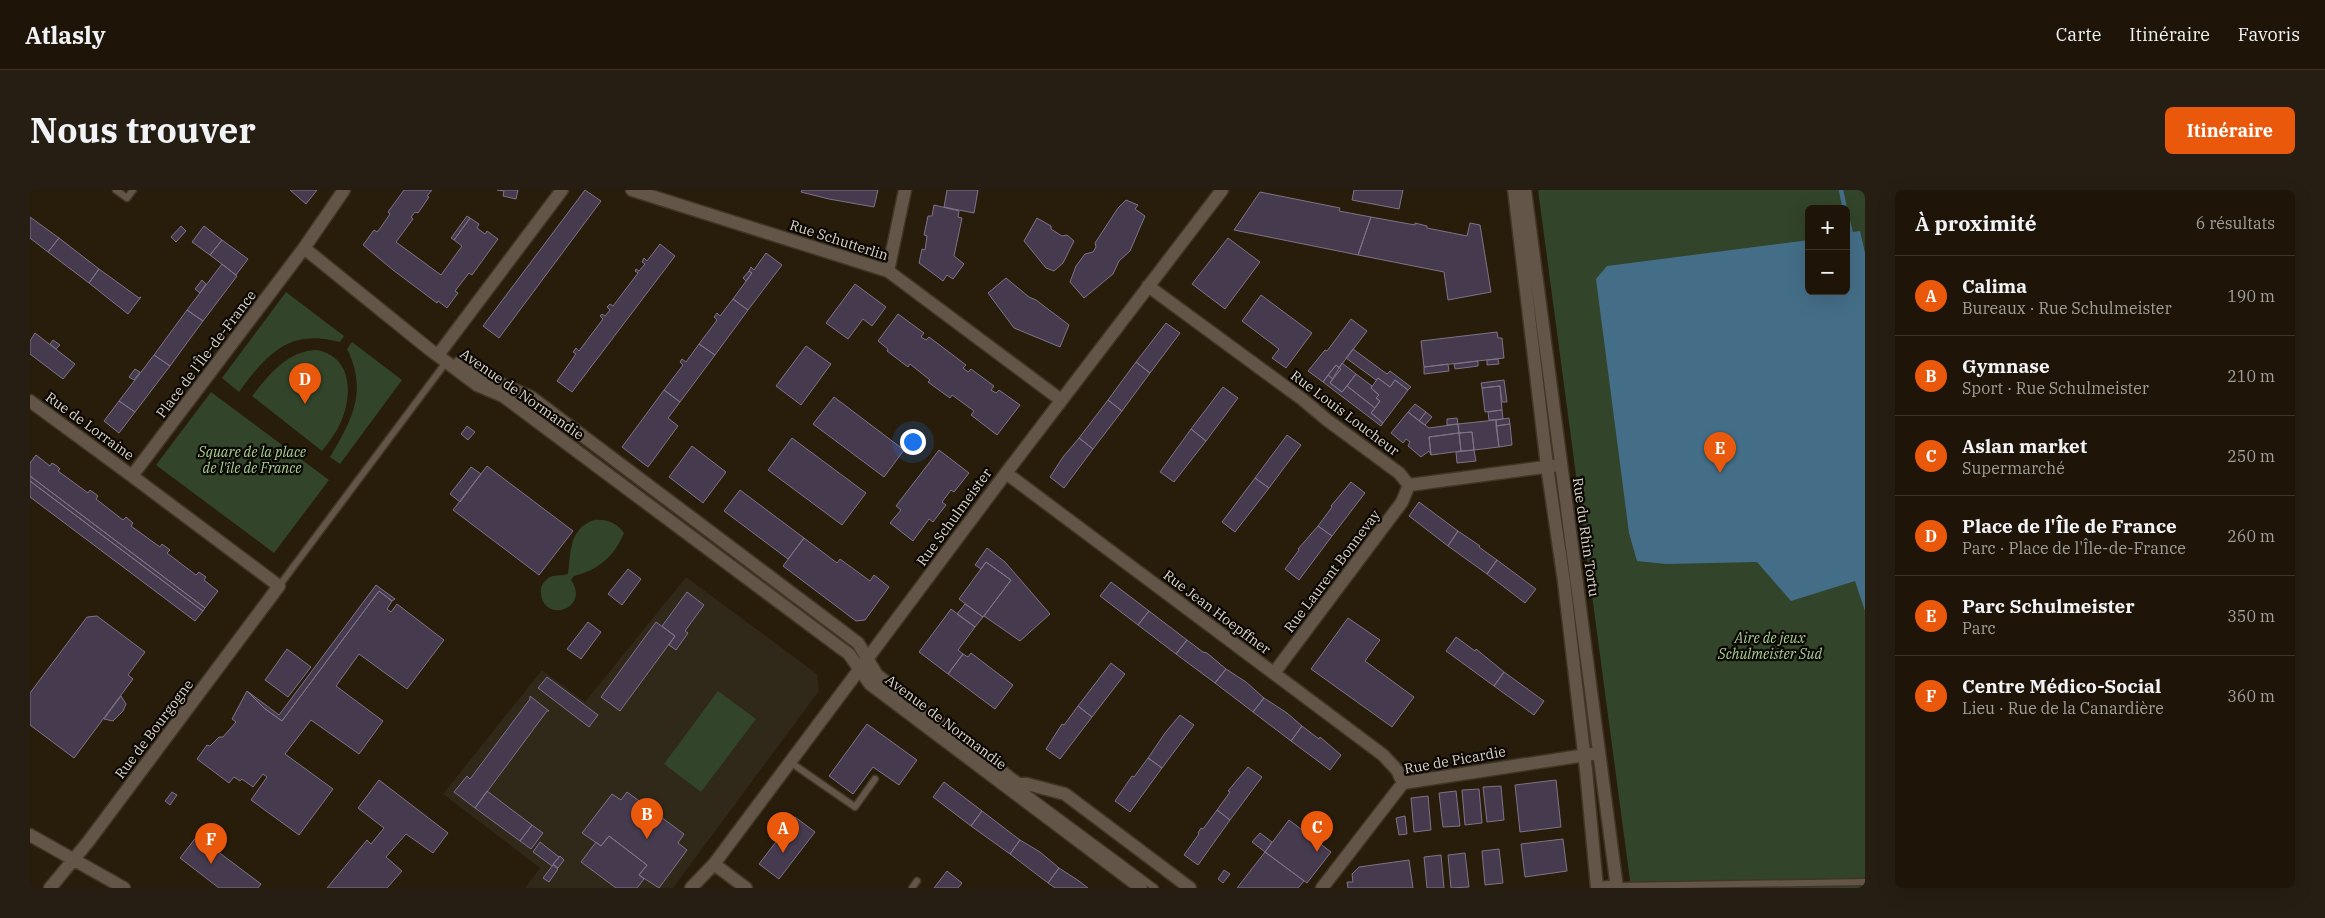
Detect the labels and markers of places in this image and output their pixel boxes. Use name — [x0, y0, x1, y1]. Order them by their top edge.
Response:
pin: D — [289, 363, 321, 404]
pin: E — [1704, 432, 1736, 473]
pin: B — [631, 798, 663, 839]
pin: C — [1301, 811, 1333, 852]
pin: A — [767, 812, 799, 853]
pin: F — [195, 823, 227, 864]

